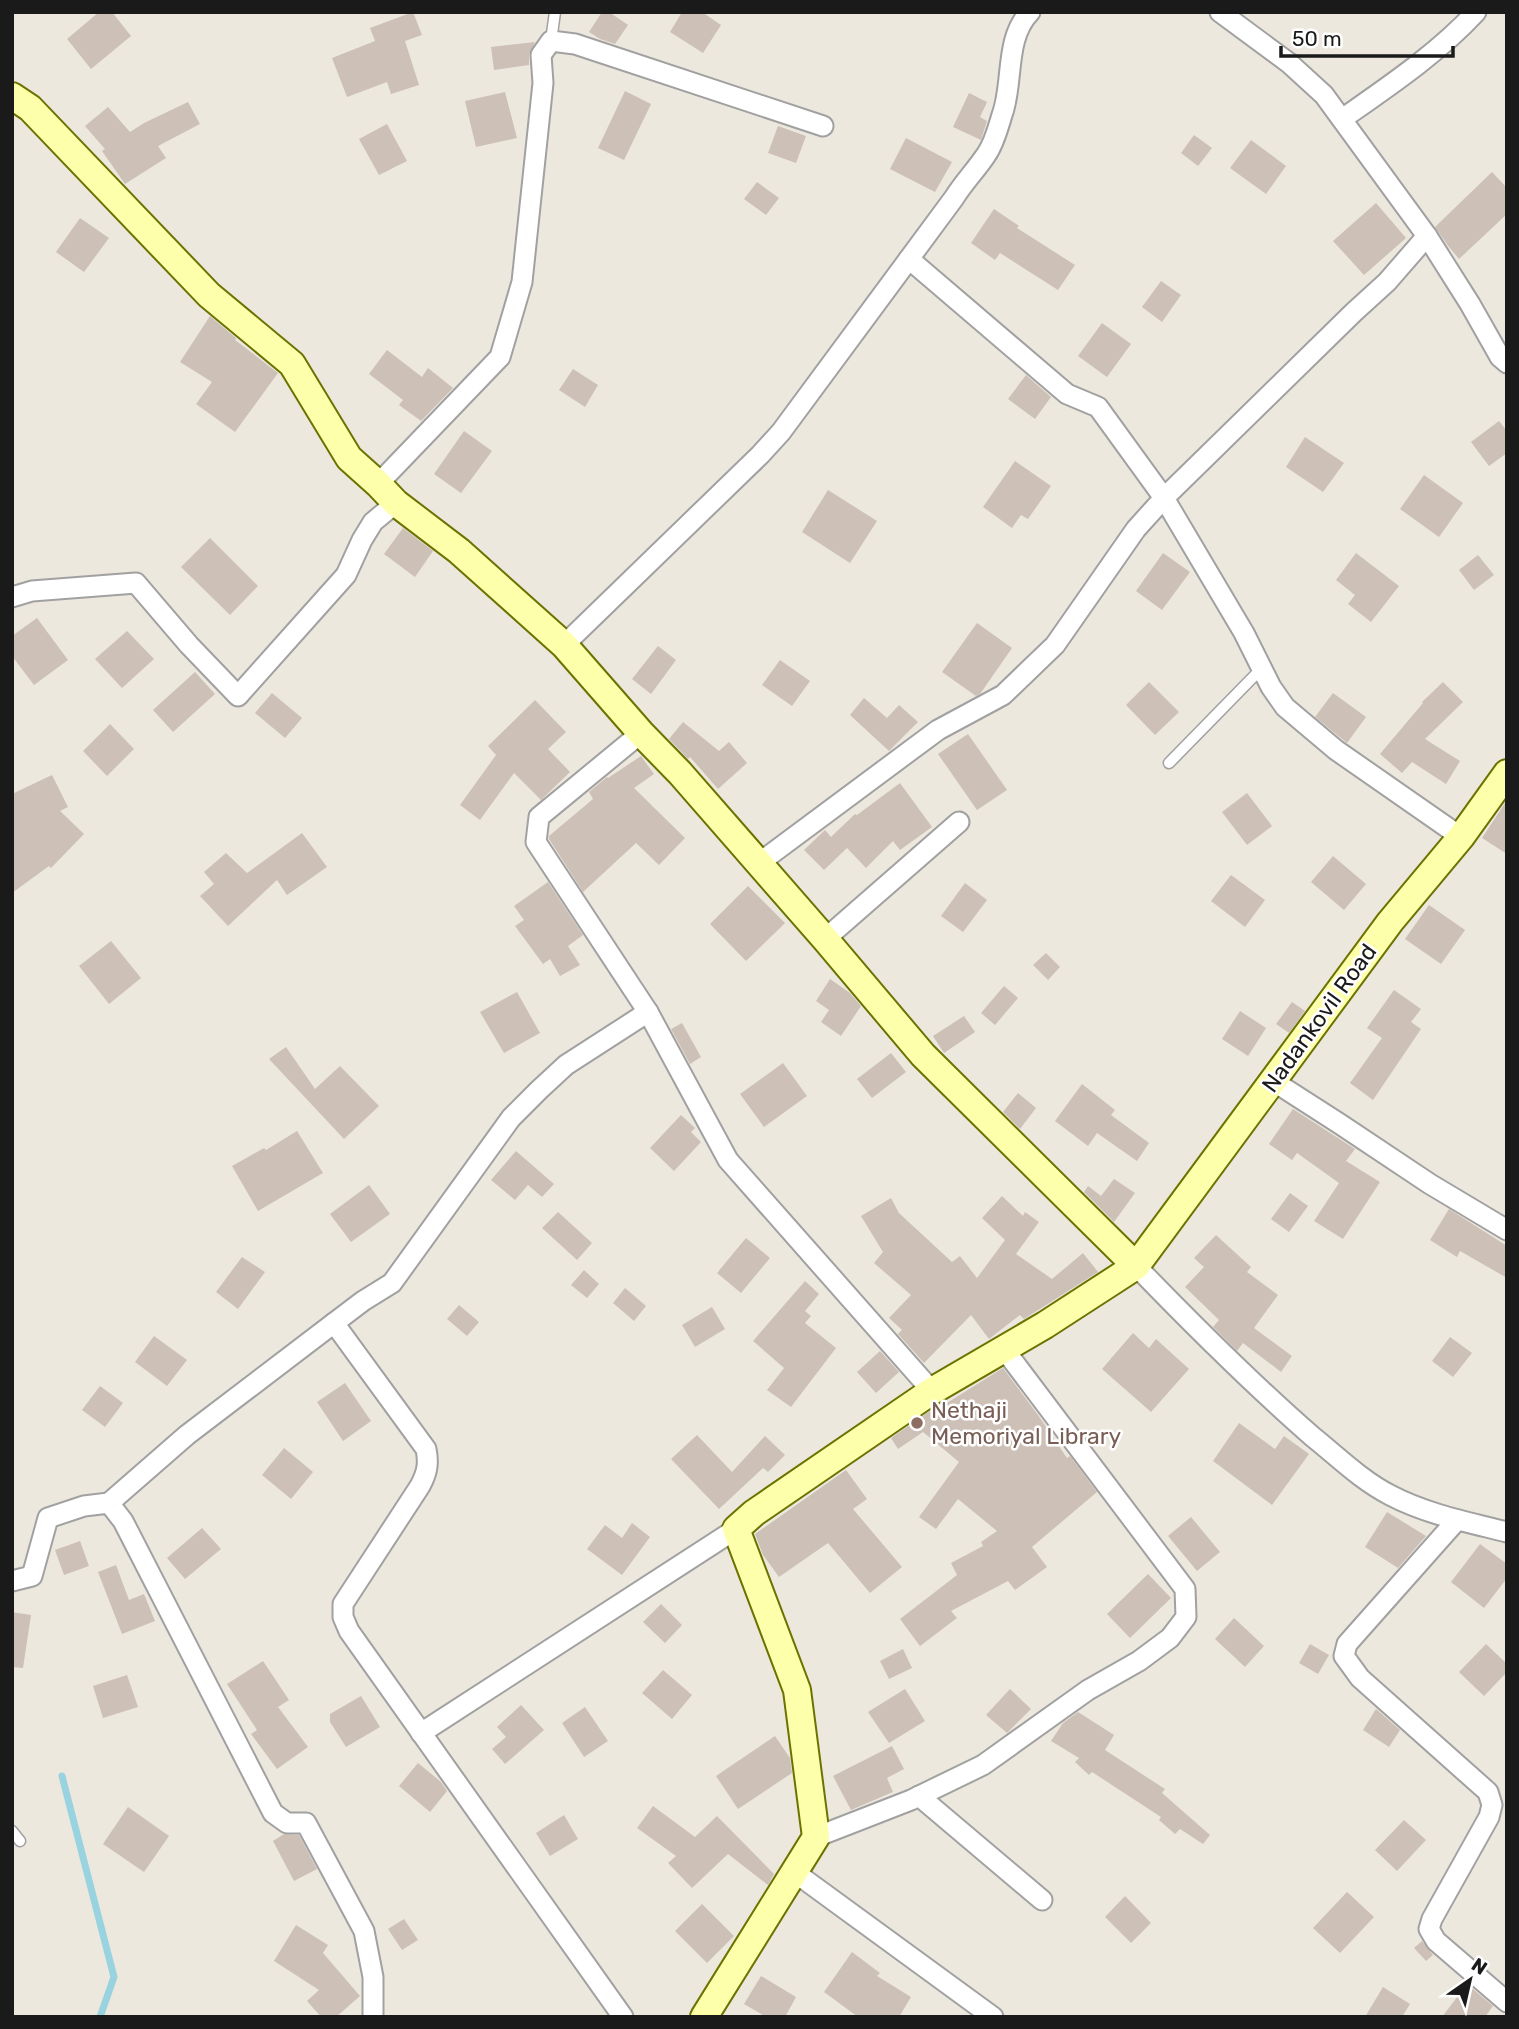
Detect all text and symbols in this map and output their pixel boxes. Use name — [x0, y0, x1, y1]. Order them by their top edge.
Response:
scale bar — [1281, 14, 1452, 58]
text: 50 m — [1292, 26, 1342, 51]
street label: Nadankovil Road — [1256, 938, 1382, 1098]
place label: Nethaji Memoriyal Library — [931, 1396, 1121, 1450]
marker: Nethaji Memoriyal Library — [909, 1415, 925, 1431]
north arrow — [1435, 1945, 1505, 2015]
text: N — [1467, 1953, 1491, 1980]

